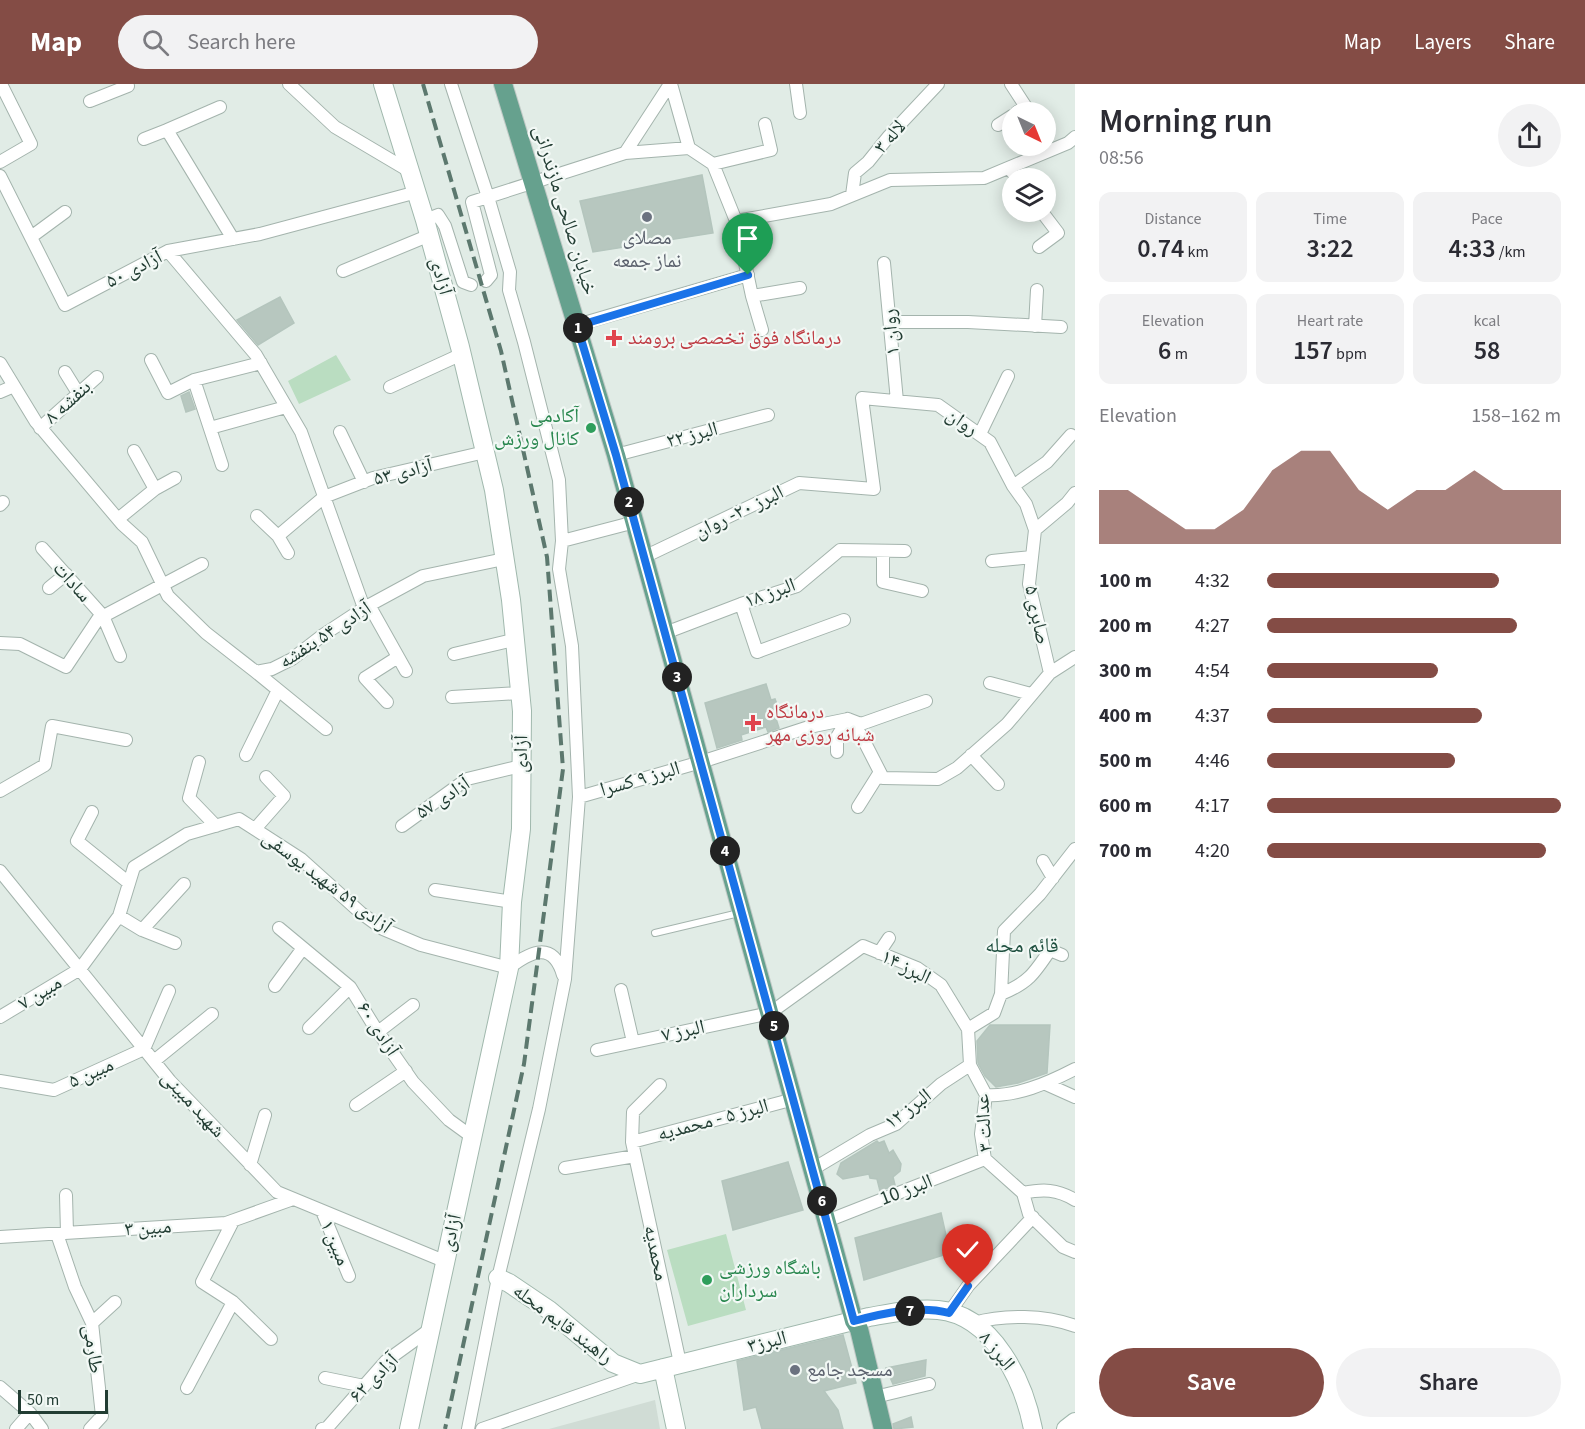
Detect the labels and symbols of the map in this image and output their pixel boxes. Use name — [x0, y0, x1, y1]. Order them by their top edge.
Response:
north arrow — [1002, 102, 1056, 156]
street label: لاله ۳ — [867, 114, 913, 160]
street label: خیابان صالحی مازندرانی — [526, 122, 604, 298]
marker: مصلای نماز جمعه — [640, 210, 654, 224]
pin — [722, 213, 773, 275]
place label: مصلای نماز جمعه — [613, 224, 681, 275]
street label: آزادی ۵۰ — [101, 243, 168, 295]
street label: آزادی — [423, 254, 460, 299]
street label: روان ۱ — [875, 308, 907, 356]
pin: 1 — [563, 313, 593, 343]
place label: درمانگاه فوق تخصصی برومند — [628, 324, 841, 352]
marker: درمانگاه فوق تخصصی برومند — [605, 329, 623, 347]
street label: بنفشه ۸ — [38, 373, 98, 431]
street label: روان — [940, 401, 984, 443]
place label: آکادمی کانال ورزش — [494, 402, 580, 453]
street label: البرز ۲۲ — [663, 415, 721, 455]
marker: آکادمی کانال ورزش — [584, 421, 598, 435]
street label: آزادی ۵۳ — [371, 451, 436, 493]
street label: البرز ۲۰- روان — [690, 478, 788, 546]
pin: 2 — [614, 487, 644, 517]
street label: سادات — [46, 555, 98, 609]
street label: البرز ۱۸ — [740, 571, 800, 615]
street label: صابری ۵ — [1017, 583, 1057, 647]
street label: آزادی ۵۴ بنفشه — [273, 594, 378, 675]
pin: 3 — [662, 662, 692, 692]
place label: درمانگاه شبانه روزی مهر — [765, 698, 875, 749]
marker: درمانگاه شبانه روزی مهر — [744, 714, 762, 732]
street label: آزادی — [507, 734, 535, 773]
street label: البرز ۹ کسرا — [597, 754, 683, 804]
street label: آزادی ۵۷ — [410, 769, 476, 826]
street label: آزادی ۵۹ شهید یوسفی — [256, 824, 399, 941]
pin: 4 — [710, 836, 740, 866]
district label: قائم محله — [985, 930, 1059, 960]
street label: البرز ۱۴ — [876, 943, 936, 991]
street label: مبین ۷ — [13, 969, 67, 1017]
street label: آزادی ۶۰ — [350, 996, 407, 1062]
pin: 5 — [759, 1011, 789, 1041]
street label: البرز ۷ — [659, 1013, 707, 1049]
street label: مبین ۵ — [64, 1051, 118, 1095]
street label: شهید مبینی — [154, 1064, 232, 1144]
street label: البرز ۱۲ — [879, 1082, 937, 1136]
street label: البرز ۵ - محمدیه — [654, 1092, 772, 1148]
street label: عدالت ۳ — [968, 1093, 1000, 1153]
street label: البرز 10 — [876, 1167, 936, 1213]
pin: 6 — [807, 1186, 837, 1216]
street label: آزادی — [433, 1211, 469, 1255]
street label: مبین ۳ — [124, 1212, 172, 1244]
street label: مبین ۱ — [313, 1216, 357, 1270]
street label: محمدیه — [636, 1223, 676, 1283]
pin — [942, 1224, 993, 1286]
place label: باشگاه ورزشی سرداران — [719, 1254, 821, 1305]
marker: باشگاه ورزشی سرداران — [700, 1273, 714, 1287]
street label: راهبند قایم محله — [507, 1277, 619, 1371]
pin: 7 — [895, 1296, 925, 1326]
street label: طارمی — [76, 1323, 110, 1375]
street label: البرز۳ — [744, 1324, 790, 1360]
street label: البرز ۸ — [972, 1325, 1022, 1377]
street label: آزادی ۶۲ — [343, 1346, 406, 1409]
place label: مسجد جامع — [807, 1356, 893, 1384]
marker: مسجد جامع — [788, 1363, 802, 1377]
scale bar — [18, 1387, 108, 1414]

